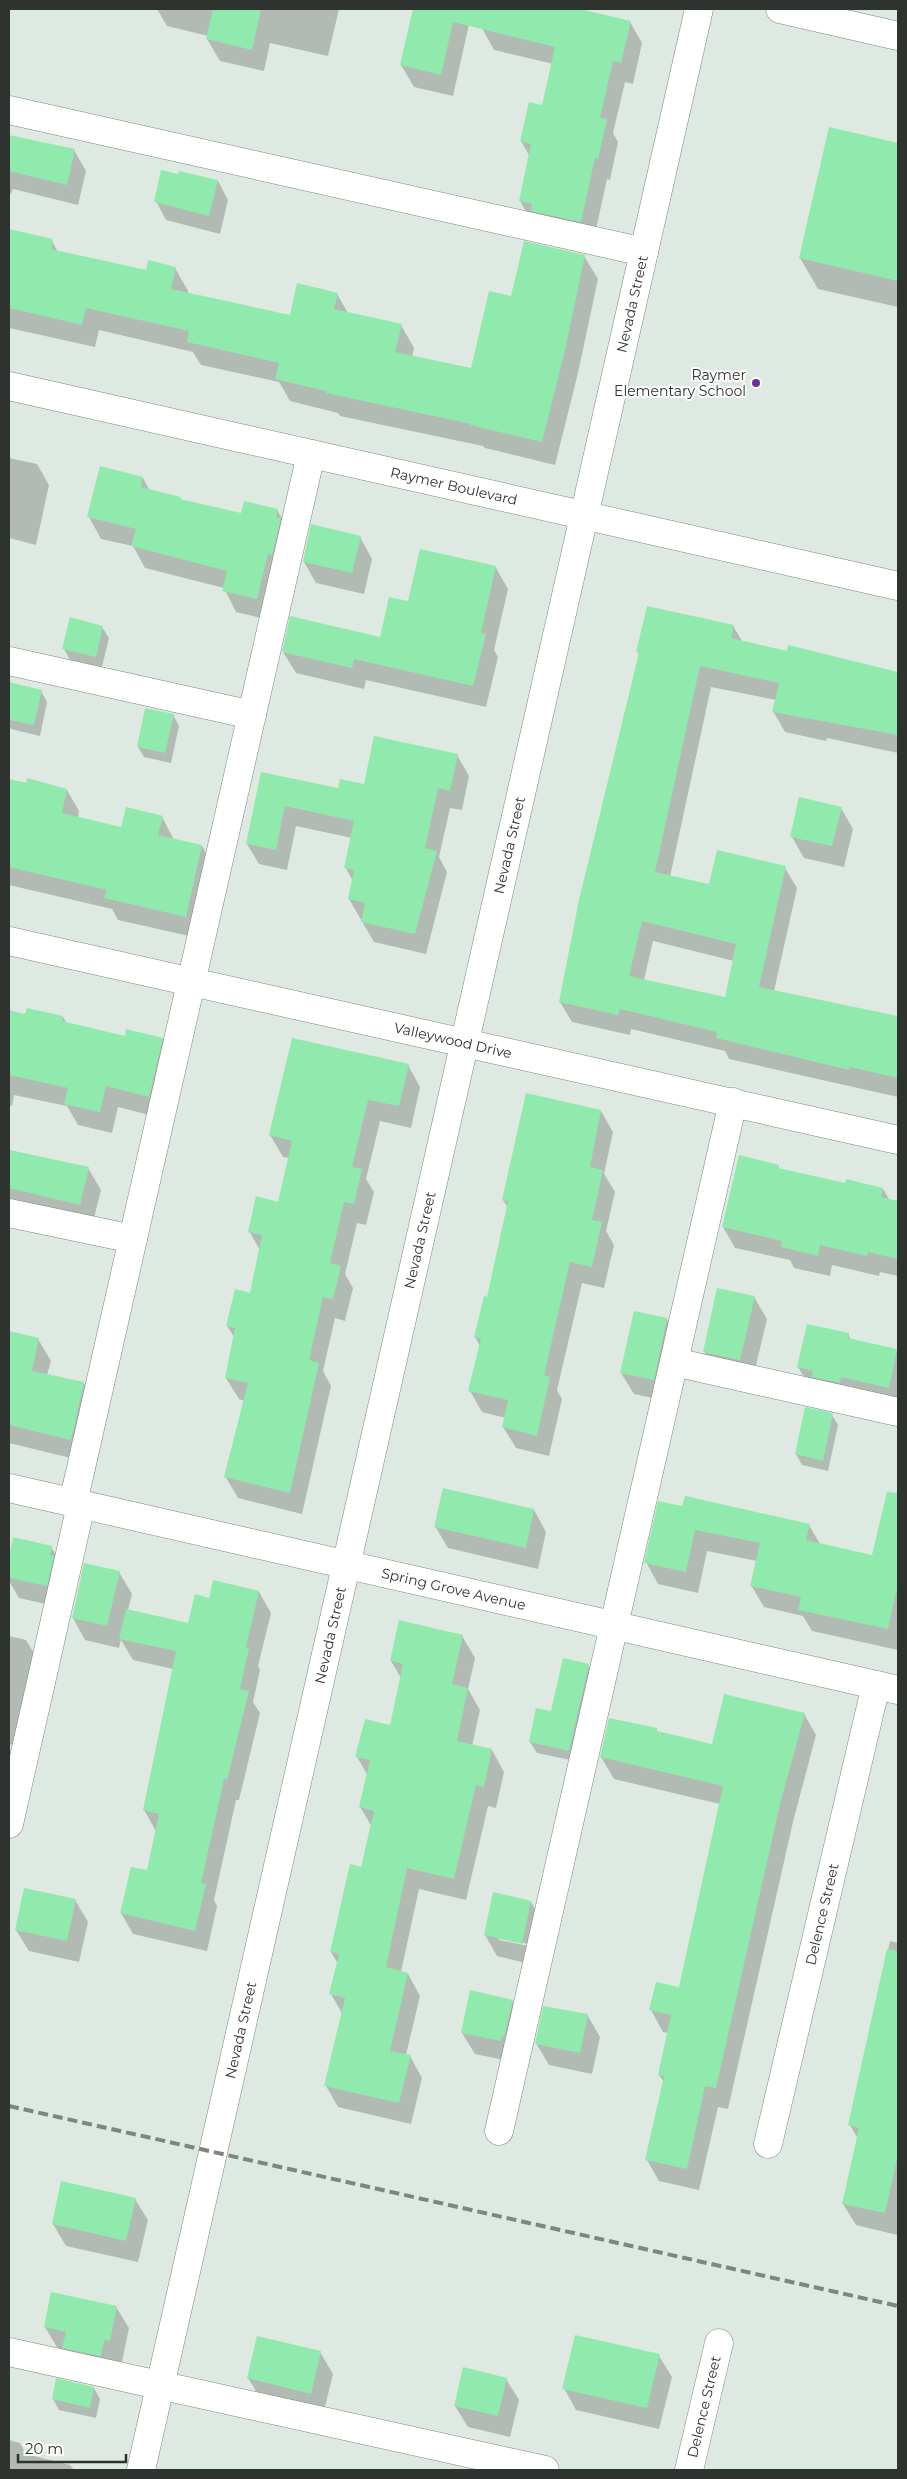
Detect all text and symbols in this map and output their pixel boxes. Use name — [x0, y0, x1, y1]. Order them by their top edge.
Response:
street label: Nevada Street — [612, 253, 652, 354]
place label: Raymer Elementary School — [614, 366, 746, 400]
marker: Raymer Elementary School — [750, 377, 762, 389]
street label: Raymer Boulevard — [389, 463, 519, 509]
street label: Nevada Street — [490, 795, 529, 896]
street label: Valleywood Drive — [392, 1018, 514, 1062]
street label: Nevada Street — [400, 1190, 440, 1291]
street label: Spring Grove Avenue — [380, 1564, 528, 1614]
street label: Nevada Street — [311, 1585, 350, 1686]
street label: Delence Street — [801, 1861, 843, 1967]
street label: Nevada Street — [221, 1980, 261, 2080]
street label: Delence Street — [683, 2354, 725, 2459]
scale bar — [18, 2432, 125, 2464]
text: 20 m — [25, 2439, 63, 2458]

